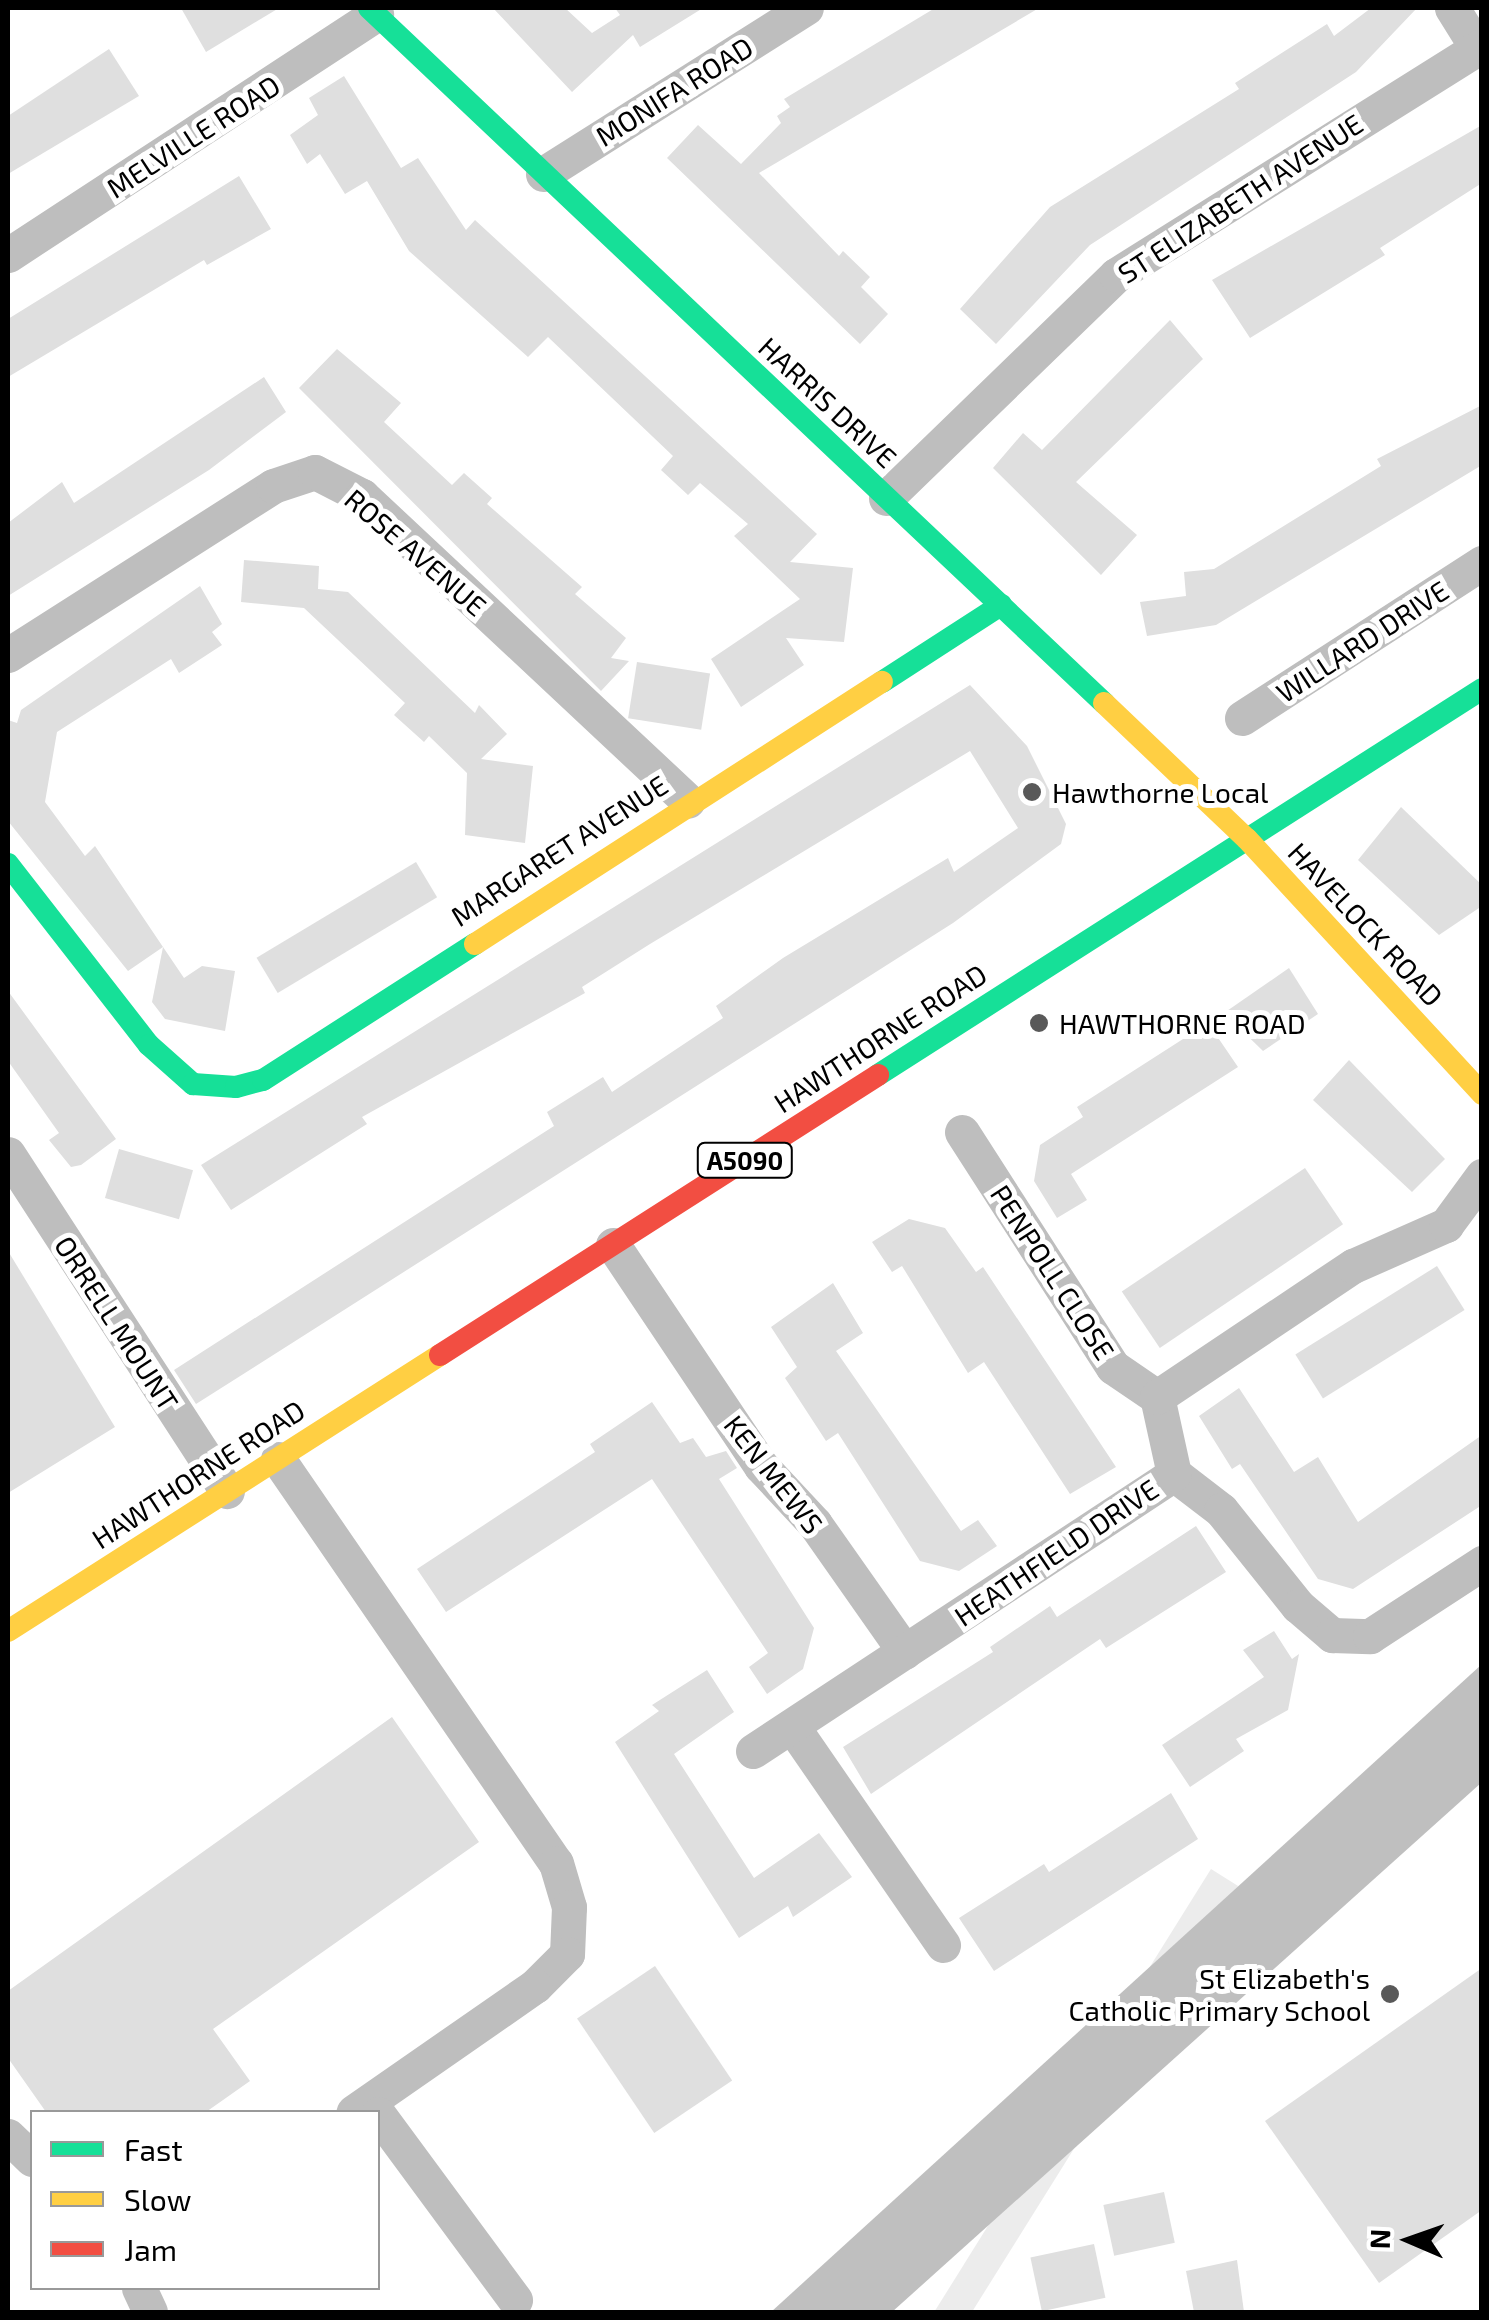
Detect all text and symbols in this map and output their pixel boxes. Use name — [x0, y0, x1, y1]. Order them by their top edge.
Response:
street label: MONIFA ROAD — [589, 29, 759, 153]
street label: MELVILLE ROAD — [100, 68, 286, 204]
street label: ST ELIZABETH AVENUE — [1111, 106, 1369, 290]
street label: HARRIS DRIVE — [752, 330, 904, 474]
street label: ROSE AVENUE — [338, 481, 494, 623]
street label: WILLARD DRIVE — [1270, 573, 1454, 709]
street label: MARGARET AVENUE — [444, 767, 674, 933]
place label: Hawthorne Local — [1052, 775, 1268, 809]
marker: Hawthorne Local — [1021, 781, 1043, 803]
street label: HAVELOCK ROAD — [1282, 835, 1450, 1013]
street label: HAWTHORNE ROAD — [767, 957, 993, 1119]
place label: HAWTHORNE ROAD — [1059, 1006, 1306, 1040]
marker: HAWTHORNE ROAD — [1028, 1012, 1050, 1034]
road number: A5090 — [695, 1140, 795, 1180]
street label: PENPOLL CLOSE — [984, 1178, 1122, 1366]
street label: ORRELL MOUNT — [48, 1229, 186, 1417]
street label: HAWTHORNE ROAD — [85, 1393, 311, 1555]
street label: KEN MEWS — [718, 1408, 830, 1540]
street label: HEATHFIELD DRIVE — [948, 1471, 1164, 1633]
place label: St Elizabeth's Catholic Primary School — [1068, 1961, 1370, 2027]
marker: St Elizabeth's Catholic Primary School — [1379, 1983, 1401, 2005]
legend — [30, 2110, 380, 2290]
text: Fast — [124, 2131, 183, 2167]
text: Slow — [124, 2181, 191, 2217]
north arrow — [1359, 2190, 1459, 2290]
text: N — [1362, 2228, 1396, 2250]
text: Jam — [124, 2231, 177, 2267]

